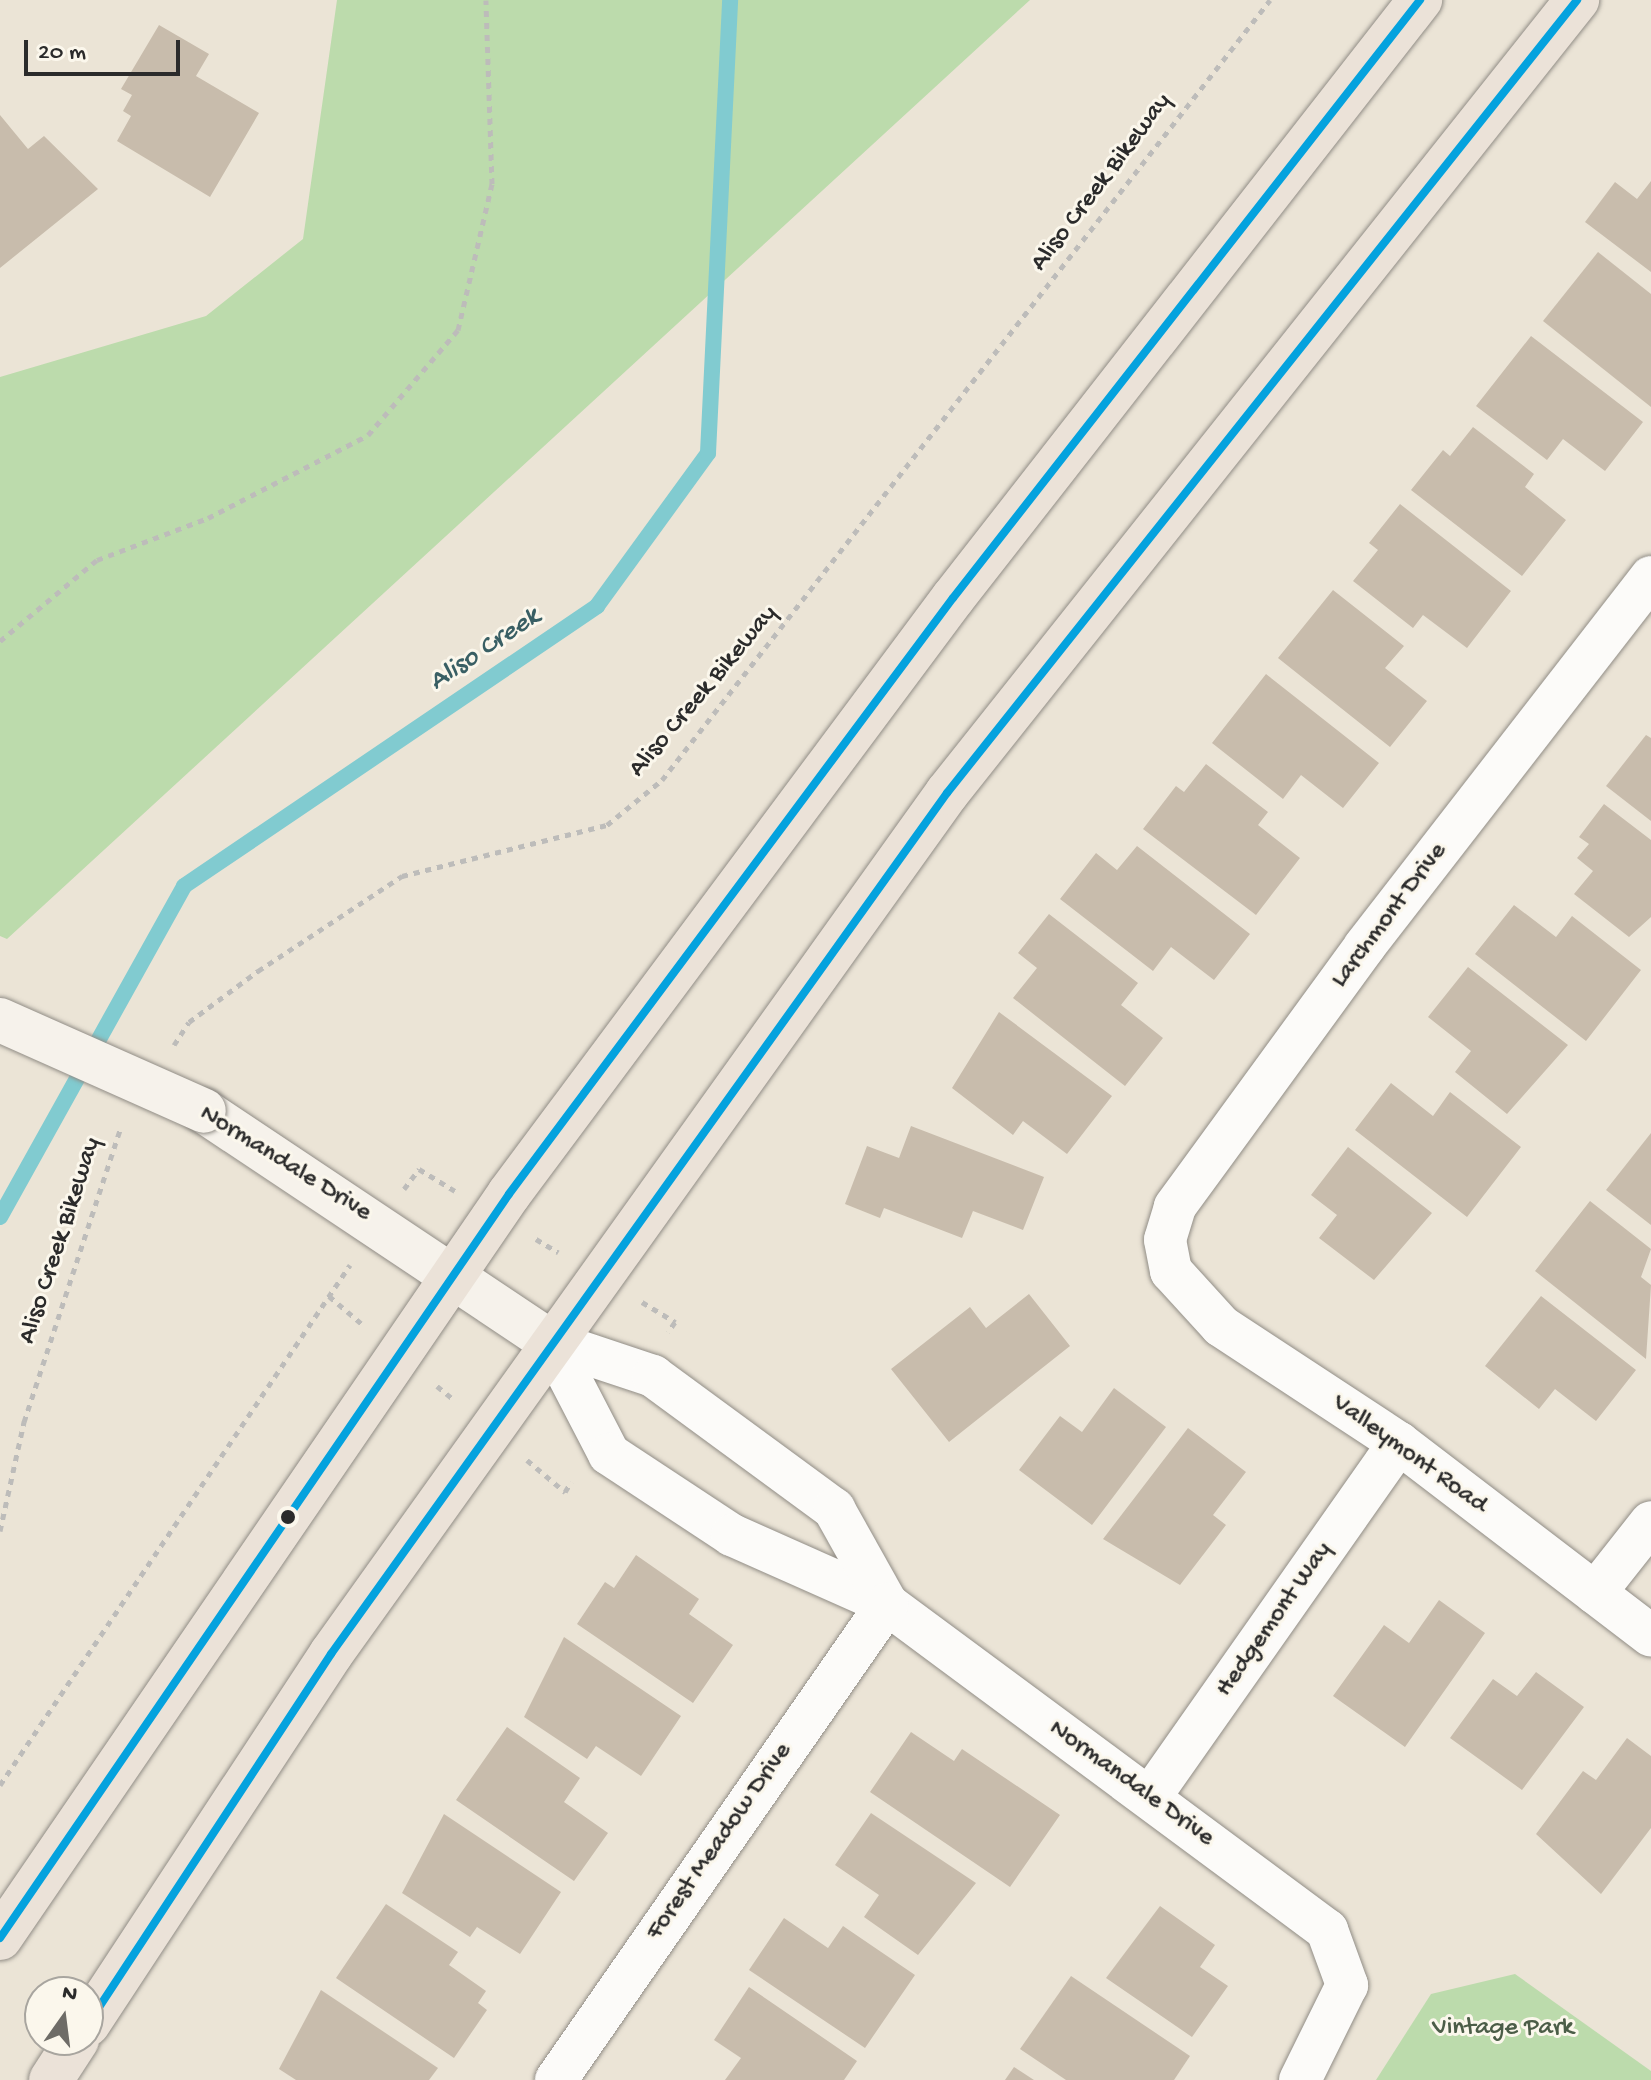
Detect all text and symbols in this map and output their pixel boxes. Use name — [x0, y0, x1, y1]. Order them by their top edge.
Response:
scale bar — [28, 24, 184, 74]
text: 20 m — [38, 39, 86, 68]
street label: Aliso Creek Bikeway — [1025, 88, 1179, 278]
street label: Aliso Creek Bikeway — [623, 600, 785, 784]
water label: Aliso Creek — [423, 601, 547, 699]
street label: Larchmont Drive — [1325, 837, 1455, 995]
street label: Normandale Drive — [193, 1099, 377, 1229]
street label: Aliso Creek Bikeway — [13, 1134, 109, 1348]
street label: Valleymont Road — [1325, 1388, 1493, 1522]
unlabelled marker — [280, 1509, 296, 1525]
street label: Hedgemont Way — [1210, 1536, 1340, 1704]
street label: Normandale Drive — [1042, 1714, 1220, 1854]
street label: Forest Meadow Drive — [640, 1737, 800, 1947]
north arrow — [24, 1976, 104, 2056]
text: N — [59, 1980, 79, 2009]
park label: Vintage Park — [1432, 2013, 1574, 2045]

